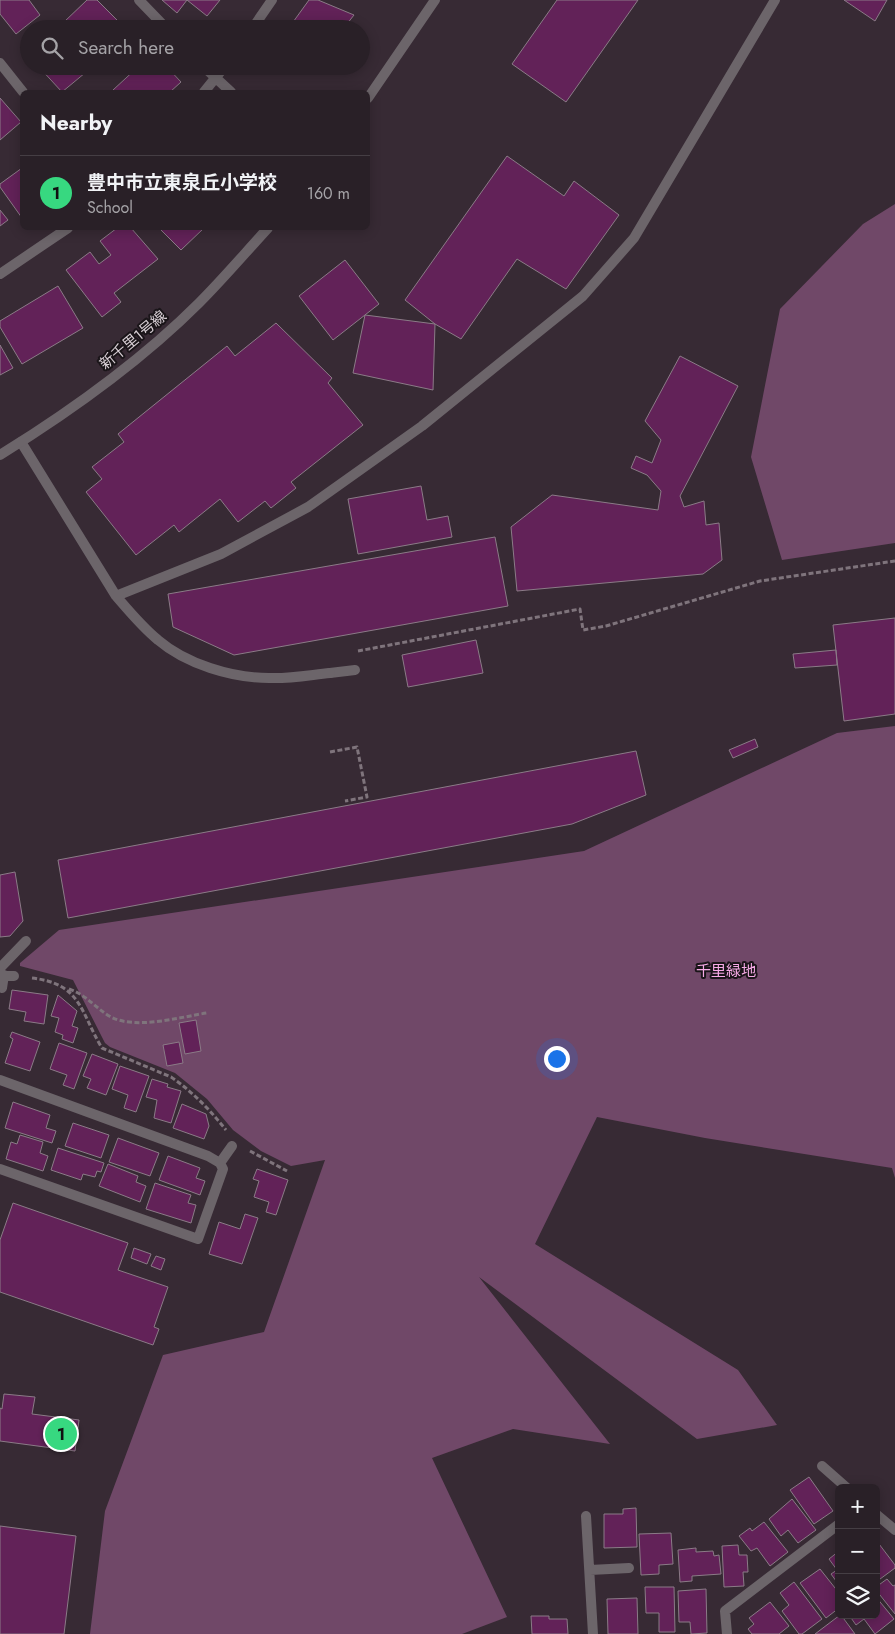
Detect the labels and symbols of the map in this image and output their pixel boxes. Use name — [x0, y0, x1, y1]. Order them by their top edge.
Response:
street label: 新千里1号線 — [95, 305, 171, 375]
park label: 千里緑地 — [696, 960, 756, 982]
your location — [544, 1046, 570, 1072]
pin: 1 — [45, 1415, 77, 1453]

